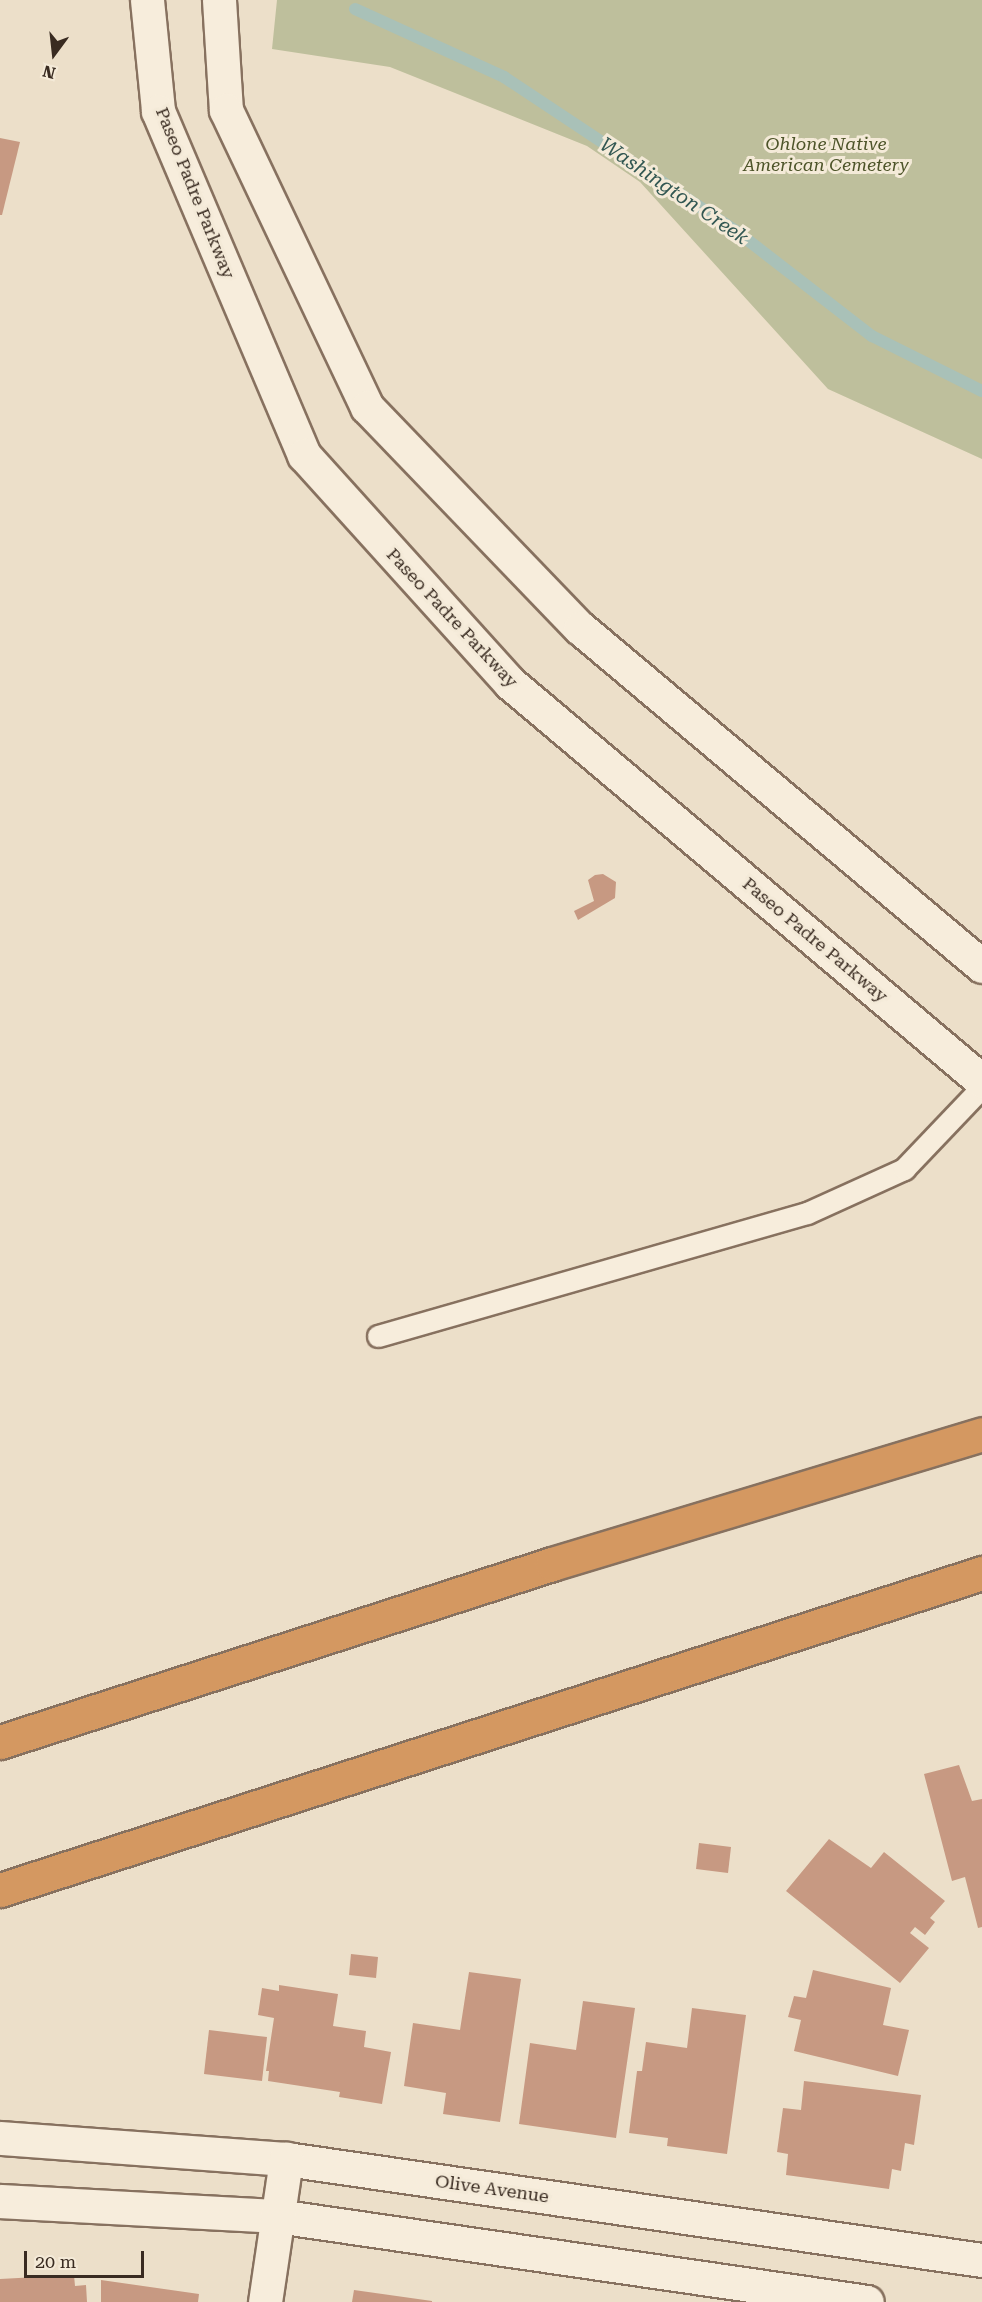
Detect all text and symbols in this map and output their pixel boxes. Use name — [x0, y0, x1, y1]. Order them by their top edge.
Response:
north arrow — [24, 24, 84, 84]
text: N — [41, 61, 58, 83]
street label: Paseo Padre Parkway — [151, 104, 239, 282]
water label: Washington Creek — [595, 132, 753, 250]
park label: Ohlone Native American Cemetery — [743, 134, 909, 176]
street label: Paseo Padre Parkway — [382, 544, 522, 692]
street label: Paseo Padre Parkway — [738, 873, 892, 1007]
street label: Olive Avenue — [434, 2170, 550, 2208]
scale bar — [27, 2239, 147, 2277]
text: 20 m — [35, 2251, 76, 2272]

